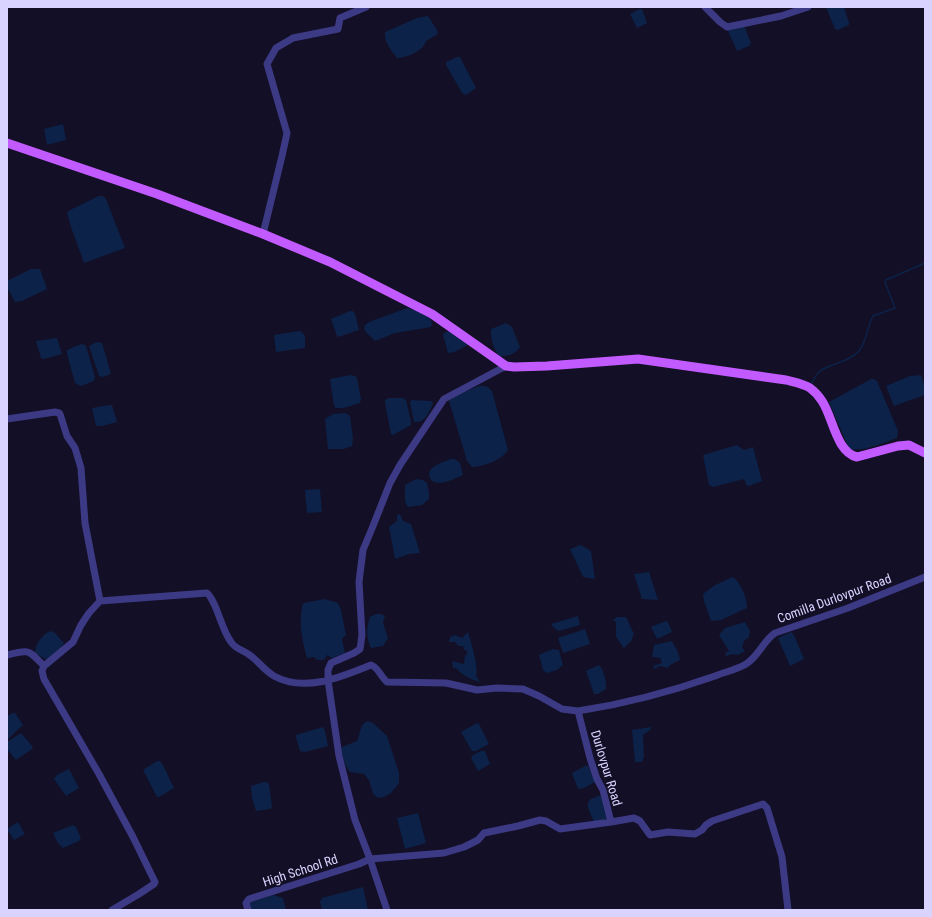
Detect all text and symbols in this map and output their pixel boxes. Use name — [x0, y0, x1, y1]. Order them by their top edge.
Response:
street label: Comilla Durlovpur Road — [775, 571, 893, 626]
street label: Durlovpur Road — [588, 728, 625, 808]
street label: High School Rd — [261, 851, 340, 890]

